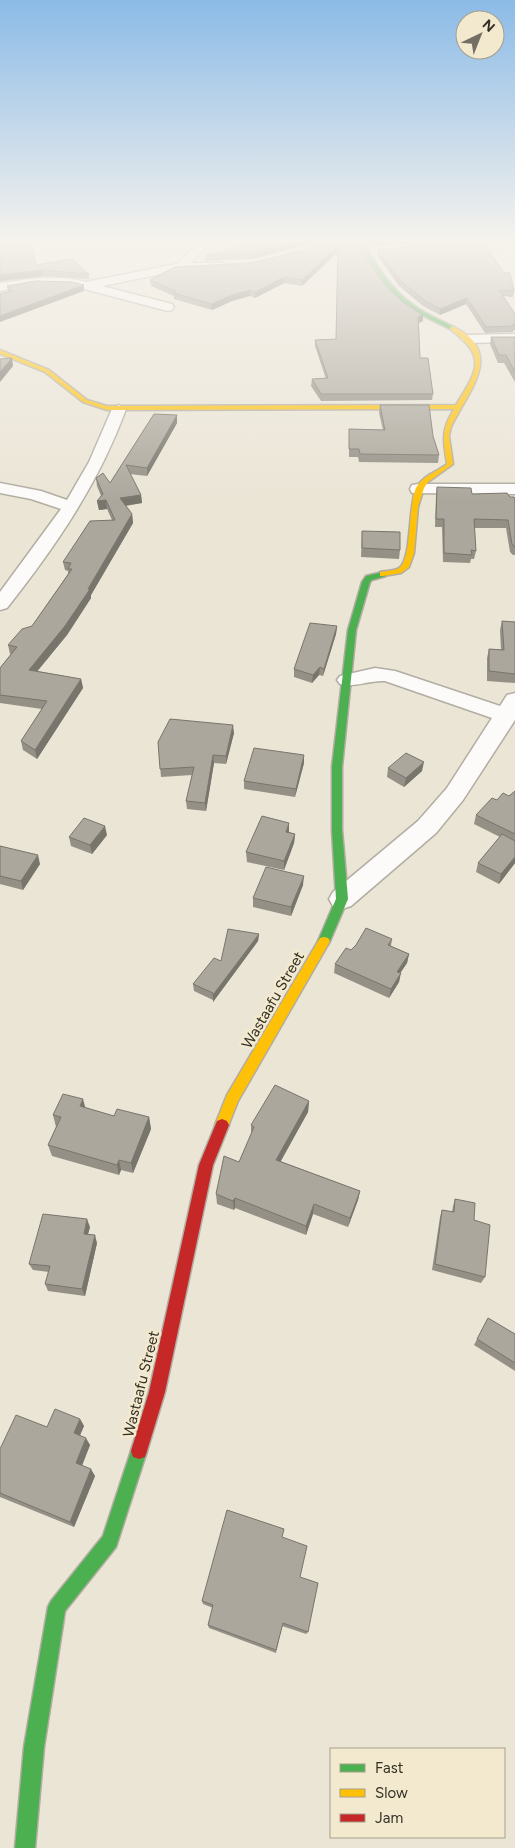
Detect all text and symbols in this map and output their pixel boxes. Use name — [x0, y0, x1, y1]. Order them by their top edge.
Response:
north arrow — [455, 10, 505, 60]
text: N — [479, 16, 498, 36]
street label: Wastaafu Street — [238, 948, 308, 1052]
street label: Wastaafu Street — [119, 1329, 163, 1439]
legend — [330, 1748, 505, 1838]
text: Fast — [375, 1759, 404, 1777]
text: Slow — [375, 1784, 408, 1802]
text: Jam — [375, 1809, 403, 1827]

